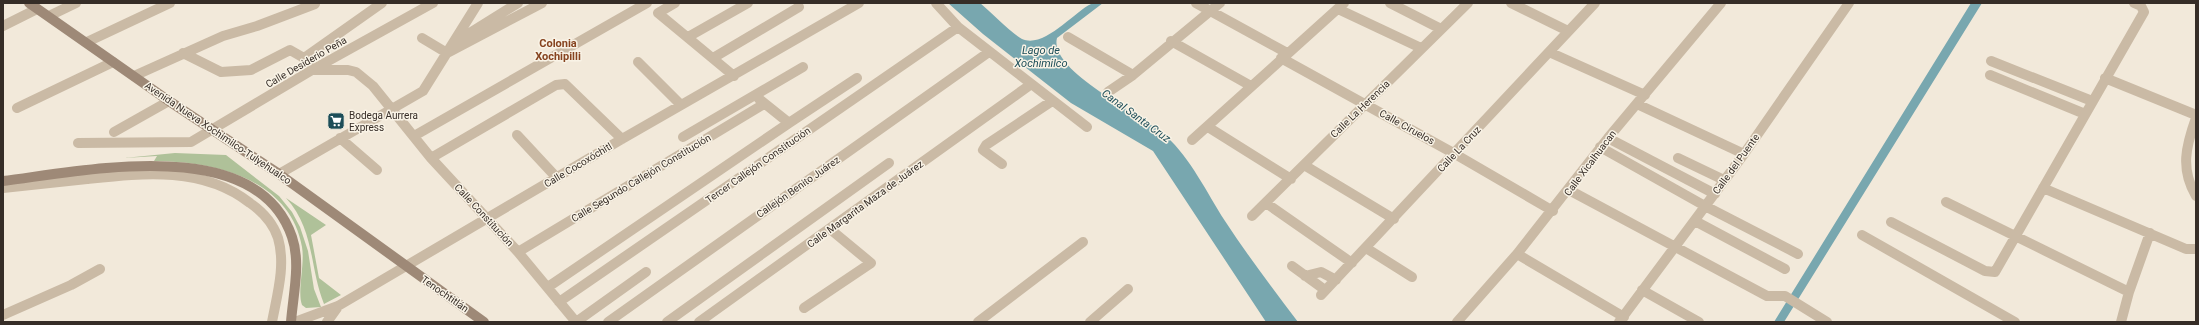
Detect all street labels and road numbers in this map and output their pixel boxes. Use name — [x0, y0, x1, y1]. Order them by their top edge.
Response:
street label: Calle Desiderio Peña — [264, 34, 348, 90]
street label: Calle La Herencia — [1328, 78, 1392, 140]
street label: Avenida Nueva Xochimilco-Tulyehualco — [143, 80, 293, 186]
street label: Calle Ciruelos — [1378, 107, 1436, 147]
street label: Calle La Cruz — [1435, 124, 1483, 174]
street label: Tercer Callejón Constitución — [704, 125, 812, 205]
street label: Calle Xicalhuacan — [1562, 128, 1618, 198]
street label: Calle Segundo Callejón Constitución — [569, 132, 713, 224]
street label: Calle del Puente — [1710, 132, 1762, 196]
street label: Calle Cocoxóchitl — [542, 140, 614, 190]
street label: Callejón Benito Juárez — [754, 154, 842, 220]
street label: Calle Margarita Maza de Juárez — [805, 158, 925, 250]
street label: Calle Constitución — [452, 182, 516, 248]
street label: Tenochtitlán — [419, 274, 471, 314]

